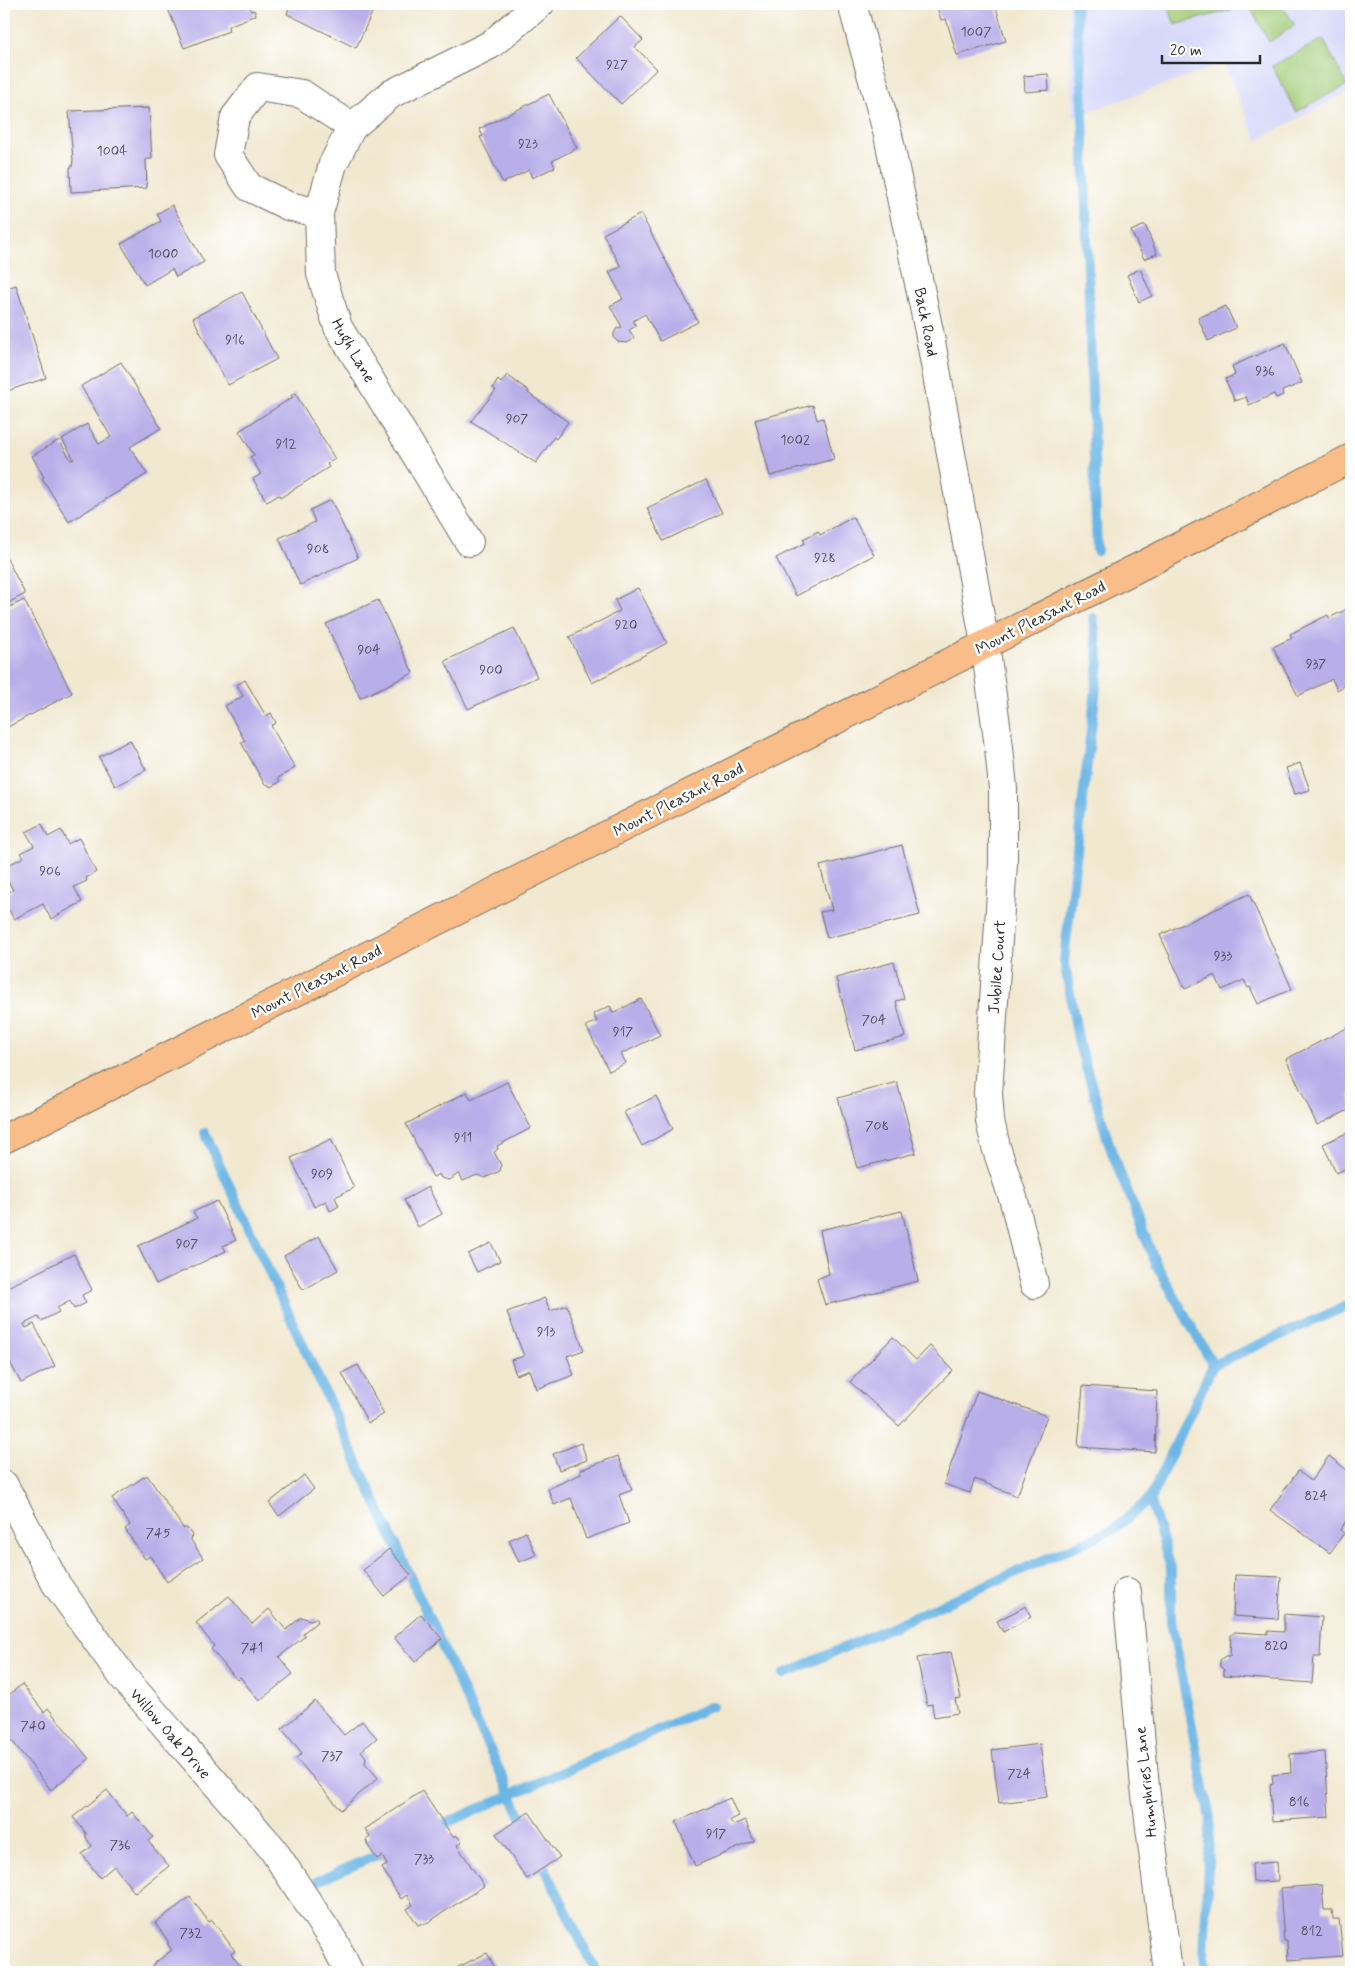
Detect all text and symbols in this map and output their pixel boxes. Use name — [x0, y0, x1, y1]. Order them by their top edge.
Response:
house number: 1007 — [960, 23, 992, 41]
scale bar — [1162, 32, 1260, 64]
text: 20 m — [1170, 41, 1202, 61]
house number: 927 — [606, 56, 628, 74]
house number: 923 — [518, 135, 538, 153]
house number: 1004 — [97, 142, 127, 160]
house number: 1000 — [148, 245, 178, 263]
street label: Back Road — [909, 286, 943, 359]
street label: Hugh Lane — [325, 315, 380, 387]
house number: 916 — [225, 331, 245, 349]
house number: 936 — [1255, 362, 1275, 380]
house number: 907 — [506, 410, 529, 428]
house number: 1002 — [780, 431, 810, 449]
house number: 912 — [275, 435, 297, 453]
house number: 908 — [307, 540, 329, 558]
house number: 928 — [814, 549, 836, 567]
street label: Mount Pleasant Road — [972, 576, 1110, 660]
house number: 920 — [615, 616, 637, 634]
house number: 904 — [357, 641, 381, 659]
house number: 937 — [1306, 655, 1326, 673]
house number: 900 — [479, 661, 503, 679]
street label: Mount Pleasant Road — [610, 758, 748, 842]
house number: 906 — [39, 862, 61, 880]
street label: Jubilee Court — [984, 919, 1011, 1015]
street label: Mount Pleasant Road — [248, 940, 386, 1024]
house number: 933 — [1214, 947, 1233, 965]
house number: 704 — [862, 1011, 886, 1029]
house number: 917 — [613, 1023, 634, 1041]
house number: 708 — [865, 1117, 889, 1135]
house number: 911 — [454, 1129, 472, 1147]
house number: 909 — [311, 1165, 333, 1183]
house number: 907 — [176, 1235, 199, 1253]
house number: 913 — [537, 1323, 556, 1341]
house number: 824 — [1304, 1487, 1328, 1505]
house number: 745 — [146, 1524, 171, 1542]
house number: 820 — [1264, 1637, 1288, 1655]
house number: 741 — [241, 1639, 263, 1657]
street label: Willow Oak Drive — [125, 1684, 215, 1784]
house number: 740 — [20, 1717, 46, 1735]
street label: Humphries Lane — [1130, 1725, 1163, 1838]
house number: 737 — [321, 1747, 343, 1765]
house number: 724 — [1007, 1765, 1031, 1783]
house number: 816 — [1289, 1793, 1309, 1811]
house number: 917 — [706, 1825, 727, 1843]
house number: 736 — [109, 1836, 131, 1854]
house number: 733 — [414, 1850, 434, 1868]
house number: 812 — [1301, 1922, 1323, 1940]
house number: 732 — [180, 1924, 202, 1942]

